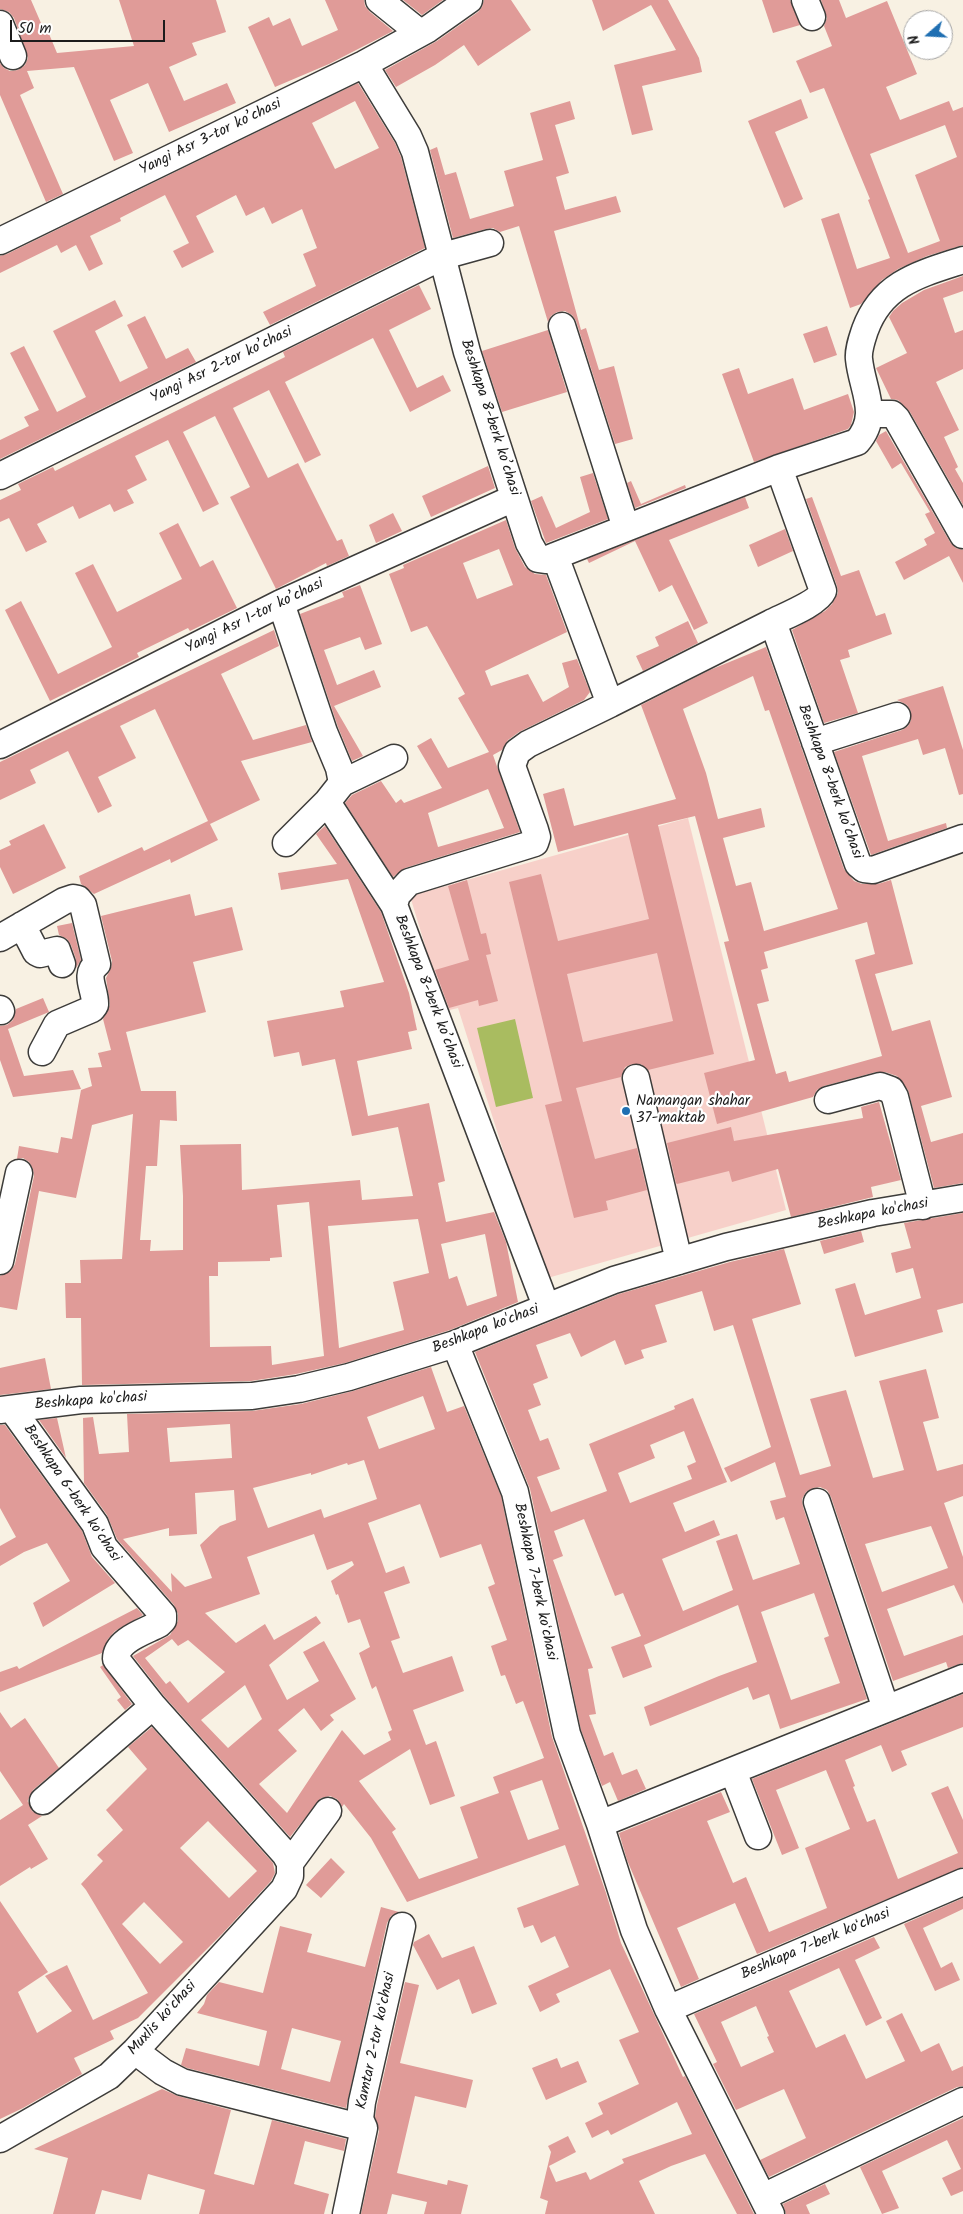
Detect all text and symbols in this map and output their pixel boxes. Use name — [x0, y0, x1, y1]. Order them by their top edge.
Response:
scale bar — [12, 10, 168, 42]
north arrow — [903, 10, 953, 60]
text: 50 m — [18, 17, 52, 41]
text: N — [903, 32, 927, 47]
street label: Yangi Asr 3-tor koʼchasi — [137, 96, 285, 180]
street label: Yangi Asr 2-tor koʼchasi — [148, 324, 296, 408]
street label: Beshkapa 8-berk koʼchasi — [455, 338, 523, 498]
street label: Yangi Asr 1-tor koʼchasi — [183, 576, 327, 658]
street label: Beshkapa 8-berk koʼchasi — [793, 702, 865, 862]
street label: Beshkapa 8-berk koʼchasi — [389, 913, 465, 1071]
place label: Namangan shahar 37-maktab — [636, 1093, 750, 1128]
marker: Namangan shahar 37-maktab — [620, 1105, 632, 1117]
street label: Beshkapa ko'chasi — [816, 1195, 930, 1235]
street label: Beshkapa ko'chasi — [430, 1301, 542, 1359]
street label: Beshkapa ko'chasi — [34, 1389, 148, 1415]
street label: Beshkapa 6-berk koʻchasi — [18, 1422, 124, 1566]
street label: Beshkapa 7-berk koʻchasi — [509, 1502, 559, 1662]
street label: Beshkapa 7-berk koʻchasi — [739, 1905, 893, 1985]
street label: Kamtar 2-tor koʻchasi — [354, 1971, 400, 2111]
street label: Muxlis koʻchasi — [125, 1978, 201, 2060]

